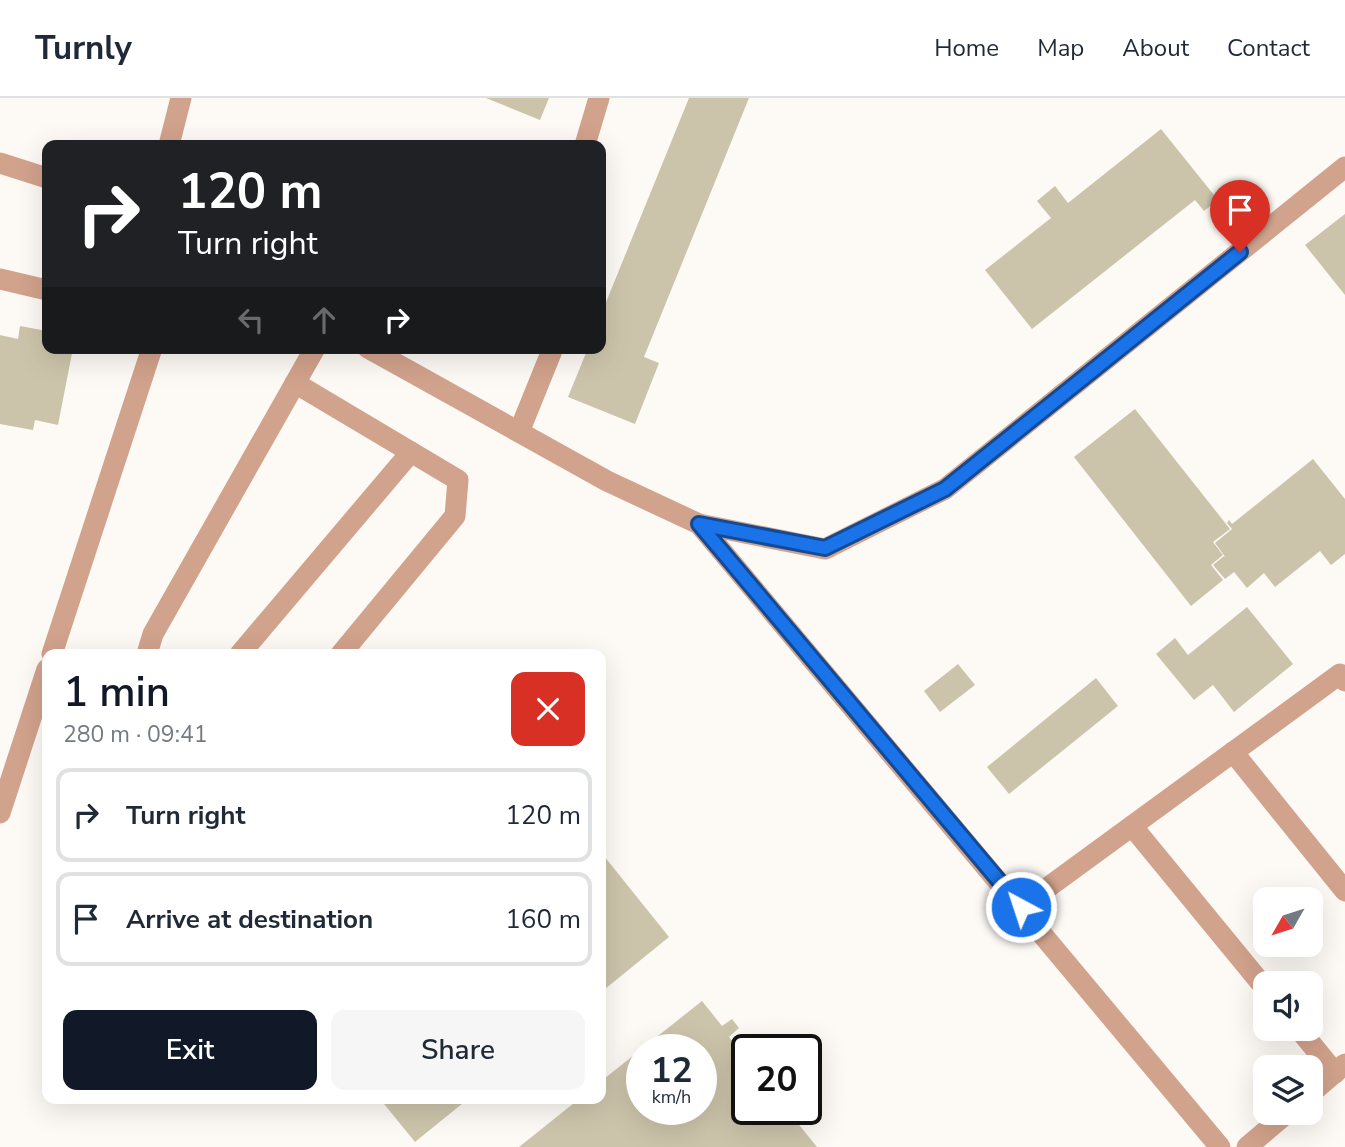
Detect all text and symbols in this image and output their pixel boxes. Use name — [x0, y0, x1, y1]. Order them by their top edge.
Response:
text: Turnly — [35, 26, 132, 71]
text: Home — [934, 32, 999, 64]
text: Map — [1037, 32, 1084, 64]
text: About — [1122, 32, 1189, 64]
text: Contact — [1227, 32, 1310, 64]
text: 120 m — [178, 158, 322, 225]
icon: right — [63, 168, 154, 259]
pin — [1210, 180, 1270, 252]
icon: arrive — [1221, 191, 1259, 229]
text: Turn right — [178, 222, 318, 265]
icon: left — [232, 301, 270, 339]
icon: ahead — [305, 301, 343, 339]
icon: right — [378, 301, 416, 339]
text: 1 min — [63, 664, 170, 721]
button: close — [511, 672, 585, 746]
text: 280 m · 09:41 — [63, 719, 208, 750]
icon: right — [67, 796, 105, 834]
text: Turn right — [126, 798, 245, 833]
text: 120 m — [505, 798, 581, 833]
position arrow — [984, 870, 1058, 944]
north arrow — [1253, 887, 1323, 957]
map controls — [1253, 887, 1323, 1125]
icon: arrive — [67, 900, 105, 938]
text: Arrive at destination — [126, 902, 373, 937]
text: 160 m — [505, 902, 581, 937]
button: sound — [1253, 971, 1323, 1041]
button: Exit — [63, 1010, 317, 1090]
button: Share — [331, 1010, 585, 1090]
speed limit sign: 20 — [731, 1034, 822, 1125]
text: 12 — [650, 1047, 693, 1094]
button: layers — [1253, 1055, 1323, 1125]
text: km/h — [652, 1085, 691, 1109]

